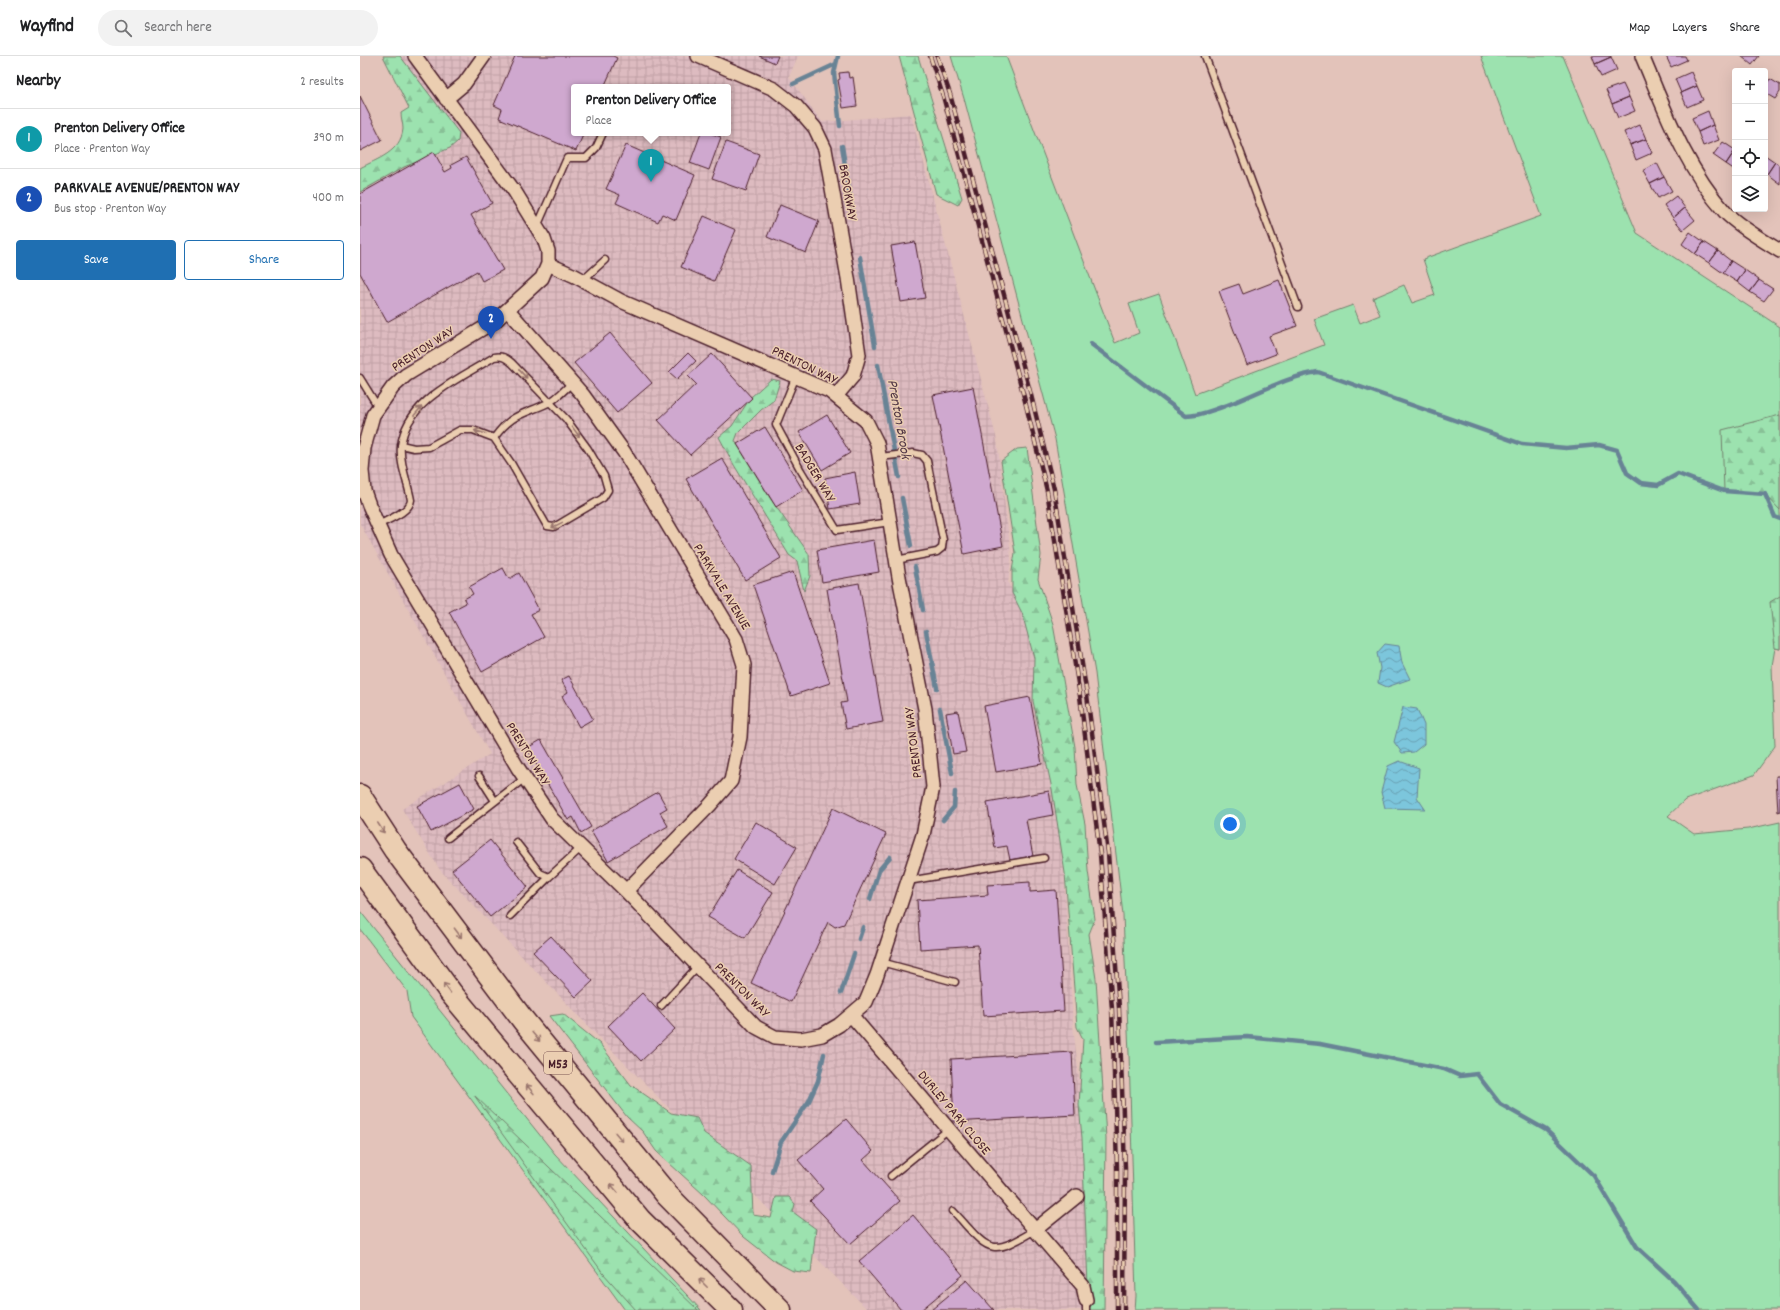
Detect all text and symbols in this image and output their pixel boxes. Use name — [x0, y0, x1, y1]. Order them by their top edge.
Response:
search box — [98, 10, 378, 46]
text: Wayfind — [20, 14, 74, 41]
icon: search — [112, 17, 134, 39]
text: Search here — [144, 17, 212, 39]
text: Map — [1629, 18, 1650, 38]
text: Layers — [1672, 18, 1707, 38]
text: Share — [1729, 18, 1760, 38]
map controls — [1732, 68, 1768, 212]
button: + — [1732, 68, 1768, 104]
text: Nearby — [16, 70, 60, 94]
text: 2 results — [300, 73, 344, 92]
popup — [571, 84, 731, 136]
text: Prenton Delivery Office — [586, 90, 716, 112]
button: − — [1732, 104, 1768, 140]
text: Place — [586, 112, 612, 131]
text: Prenton Delivery Office — [54, 118, 185, 140]
text: 1 — [28, 129, 30, 148]
text: 390 m — [313, 129, 344, 148]
text: Place · Prenton Way — [54, 140, 150, 159]
button: locate — [1732, 140, 1768, 176]
pin: 1 — [638, 149, 664, 182]
street label: BROOKWAY — [832, 163, 862, 223]
button: layers — [1732, 176, 1768, 212]
text: PARKVALE AVENUE/PRENTON WAY — [54, 178, 239, 200]
text: 2 — [26, 189, 32, 208]
text: 400 m — [313, 189, 344, 208]
text: Bus stop · Prenton Way — [54, 200, 166, 219]
button: Save — [16, 240, 176, 280]
button: Share — [184, 240, 344, 280]
pin: 2 — [478, 306, 504, 339]
street label: PRENTON WAY — [388, 321, 459, 377]
street label: PRENTON WAY — [768, 341, 841, 391]
one-way arrow — [518, 369, 528, 379]
water label: Prenton Brook — [880, 378, 916, 463]
one-way arrow — [413, 405, 422, 416]
one-way arrow — [571, 426, 580, 437]
one-way arrow — [474, 428, 487, 435]
street label: BADGER WAY — [789, 440, 840, 507]
one-way arrow — [552, 522, 564, 529]
street label: PARKVALE AVENUE — [688, 540, 755, 635]
street label: PRENTON WAY — [900, 705, 928, 779]
street label: PRENTON WAY — [500, 719, 555, 790]
your location — [1220, 814, 1240, 834]
one-way arrow — [377, 823, 385, 834]
one-way arrow — [453, 928, 462, 939]
street label: PRENTON WAY — [709, 958, 774, 1023]
one-way arrow — [443, 983, 451, 994]
one-way arrow — [532, 1031, 541, 1042]
road number: M53 — [544, 1052, 572, 1074]
street label: DURLEY PARK CLOSE — [912, 1067, 995, 1160]
one-way arrow — [526, 1083, 535, 1094]
one-way arrow — [615, 1132, 624, 1142]
one-way arrow — [609, 1183, 618, 1194]
one-way arrow — [698, 1278, 708, 1287]

